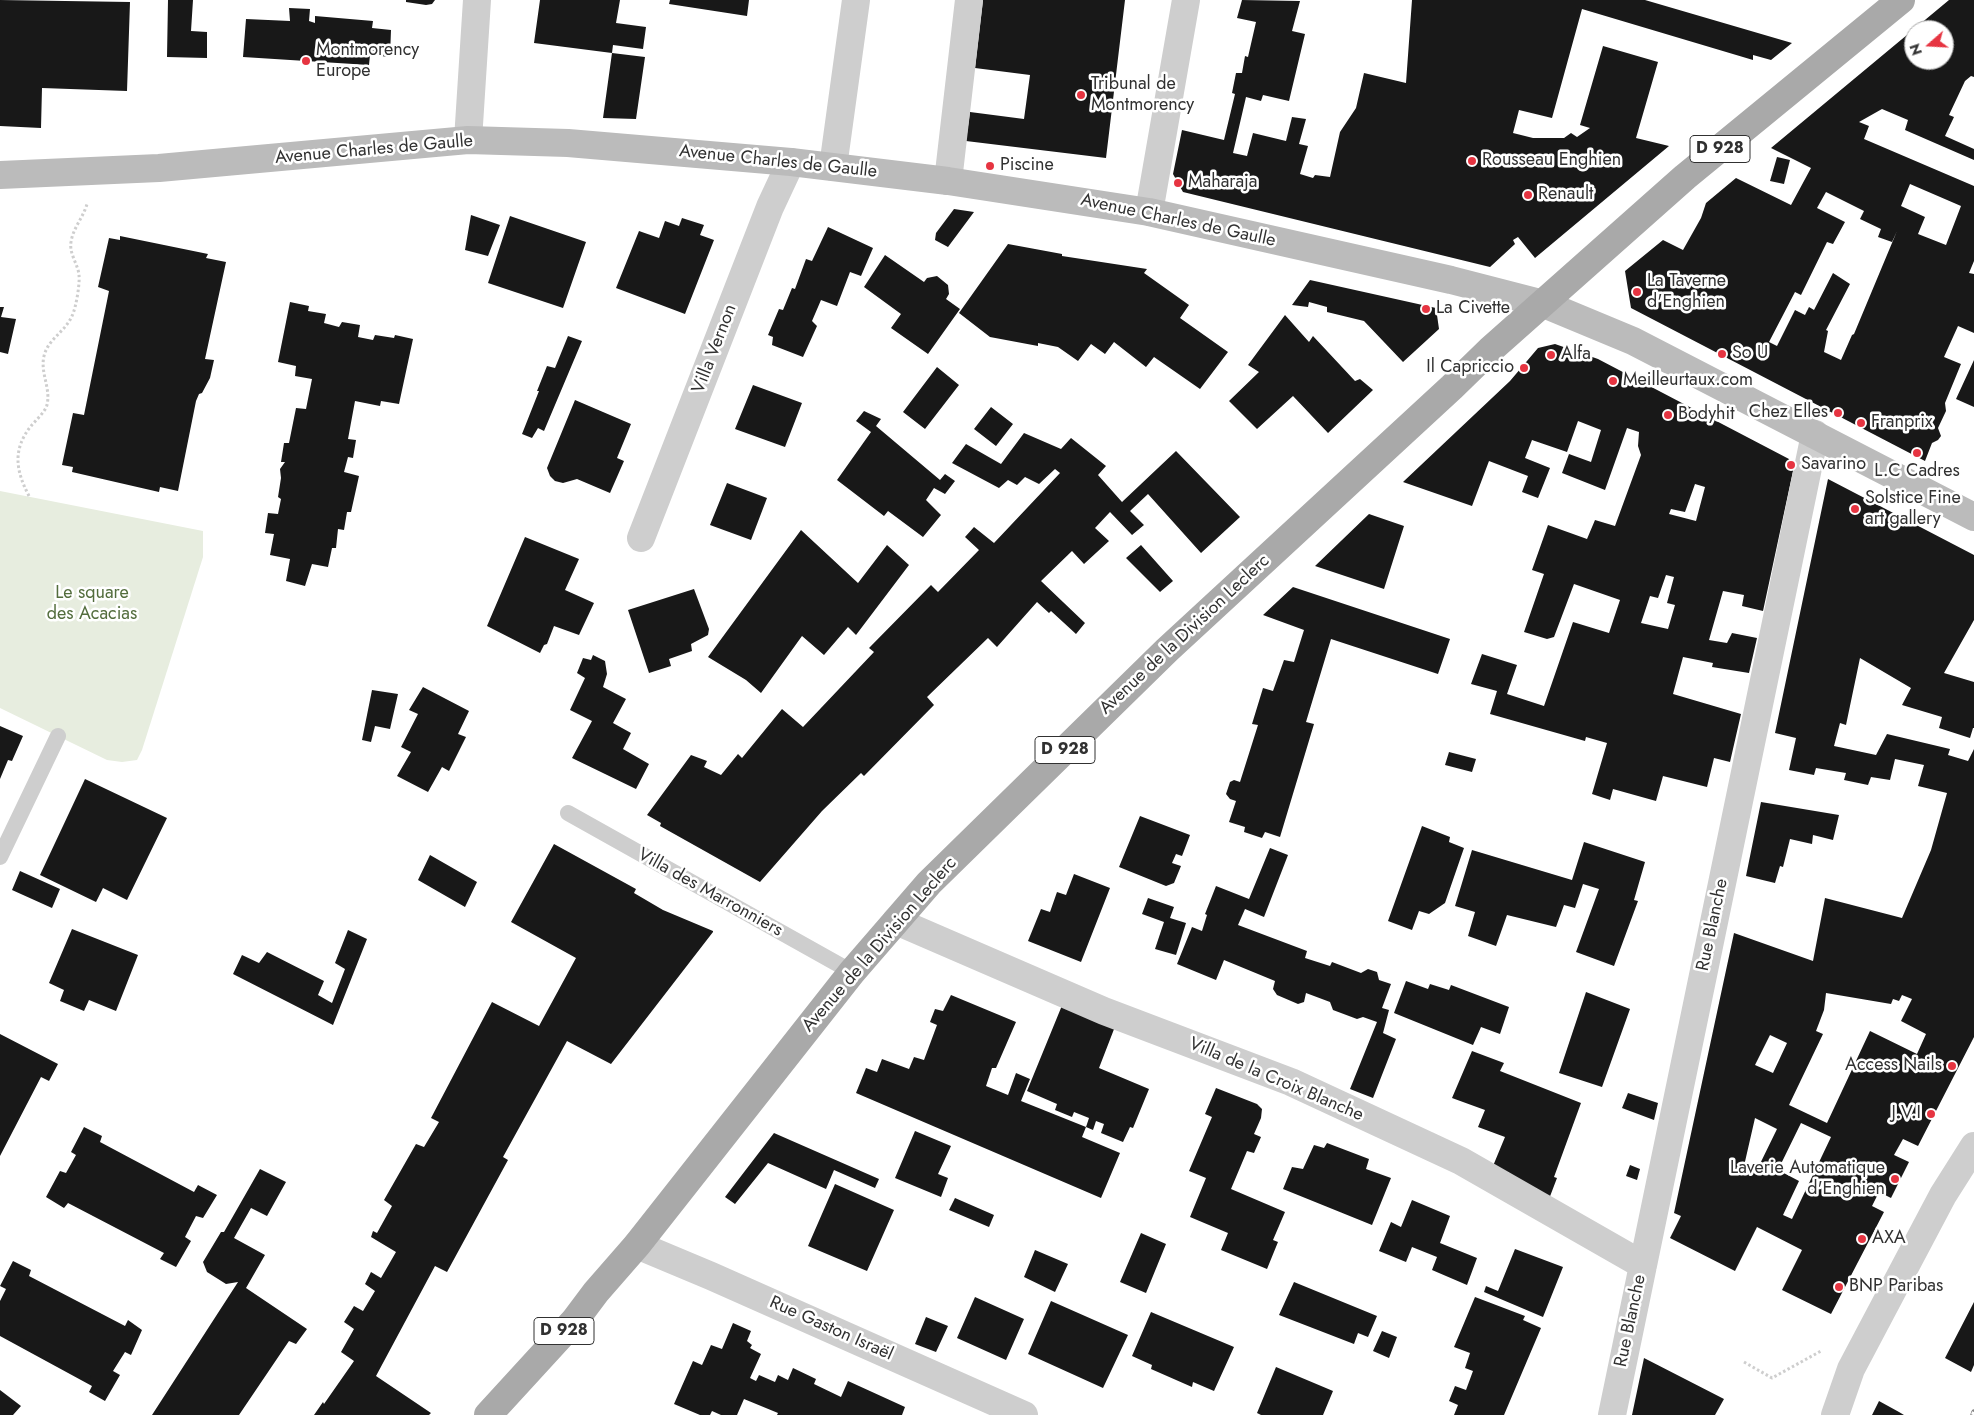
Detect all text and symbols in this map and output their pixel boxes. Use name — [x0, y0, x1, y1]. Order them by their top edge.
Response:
north arrow — [1904, 20, 1954, 70]
place label: Montmorency Europe — [316, 40, 419, 82]
text: N — [1904, 41, 1927, 58]
marker: Montmorency Europe — [300, 55, 312, 67]
place label: Tribunal de Montmorency — [1091, 74, 1194, 116]
marker: Tribunal de Montmorency — [1075, 89, 1087, 101]
street label: Avenue Charles de Gaulle — [274, 131, 474, 169]
road number: D 928 — [1690, 136, 1750, 162]
street label: Avenue Charles de Gaulle — [678, 141, 878, 183]
place label: Rousseau Enghien — [1482, 150, 1621, 172]
place label: Piscine — [1000, 155, 1054, 177]
marker: Rousseau Enghien — [1466, 155, 1478, 167]
marker: Piscine — [984, 160, 996, 172]
place label: Maharaja — [1188, 172, 1257, 194]
marker: Maharaja — [1172, 177, 1184, 189]
place label: Renault — [1538, 184, 1593, 206]
marker: Renault — [1522, 189, 1534, 201]
street label: Avenue Charles de Gaulle — [1079, 190, 1277, 252]
place label: La Taverne d'Enghien — [1647, 271, 1726, 314]
marker: La Taverne d'Enghien — [1631, 286, 1643, 298]
place label: La Civette — [1436, 298, 1510, 320]
street label: Villa Vernon — [688, 301, 742, 397]
marker: La Civette — [1420, 303, 1432, 315]
place label: So U — [1732, 343, 1768, 365]
place label: Alfa — [1561, 344, 1591, 366]
marker: So U — [1716, 348, 1728, 360]
marker: Alfa — [1545, 349, 1557, 361]
place label: Il Capriccio — [1426, 357, 1514, 379]
marker: Il Capriccio — [1518, 362, 1530, 374]
place label: Meilleurtaux.com — [1623, 370, 1753, 392]
marker: Meilleurtaux.com — [1607, 375, 1619, 387]
place label: Chez Elles — [1749, 402, 1828, 424]
place label: Bodyhit — [1678, 404, 1735, 426]
marker: Chez Elles — [1832, 407, 1844, 419]
marker: Bodyhit — [1662, 409, 1674, 421]
place label: Franprix — [1871, 412, 1933, 434]
marker: Franprix — [1855, 417, 1867, 429]
marker: L.C Cadres — [1911, 447, 1923, 459]
place label: Savarino — [1801, 454, 1866, 476]
marker: Savarino — [1785, 459, 1797, 471]
place label: L.C Cadres — [1874, 461, 1960, 483]
place label: Solstice Fine art gallery — [1865, 488, 1961, 530]
marker: Solstice Fine art gallery — [1849, 503, 1861, 515]
street label: Avenue de la Division Leclerc — [1095, 551, 1275, 719]
park label: Le square des Acacias — [47, 583, 137, 626]
road number: D 928 — [1035, 736, 1095, 764]
street label: Villa des Marronniers — [634, 844, 786, 942]
street label: Avenue de la Division Leclerc — [798, 853, 962, 1037]
street label: Rue Blanche — [1693, 877, 1733, 973]
street label: Villa de la Croix Blanche — [1186, 1033, 1366, 1127]
place label: Access Nails — [1845, 1055, 1942, 1077]
marker: Access Nails — [1946, 1060, 1958, 1072]
place label: J.V.I — [1891, 1103, 1921, 1125]
marker: J.V.I — [1925, 1108, 1937, 1120]
place label: Laverie Automatique d'Enghien — [1730, 1158, 1885, 1200]
marker: Laverie Automatique d'Enghien — [1889, 1173, 1901, 1185]
place label: AXA — [1872, 1228, 1906, 1250]
marker: AXA — [1856, 1233, 1868, 1245]
street label: Rue Blanche — [1611, 1273, 1651, 1369]
place label: BNP Paribas — [1849, 1276, 1943, 1298]
marker: BNP Paribas — [1833, 1281, 1845, 1293]
street label: Rue Gaston Israël — [766, 1292, 896, 1366]
road number: D 928 — [534, 1318, 594, 1344]

